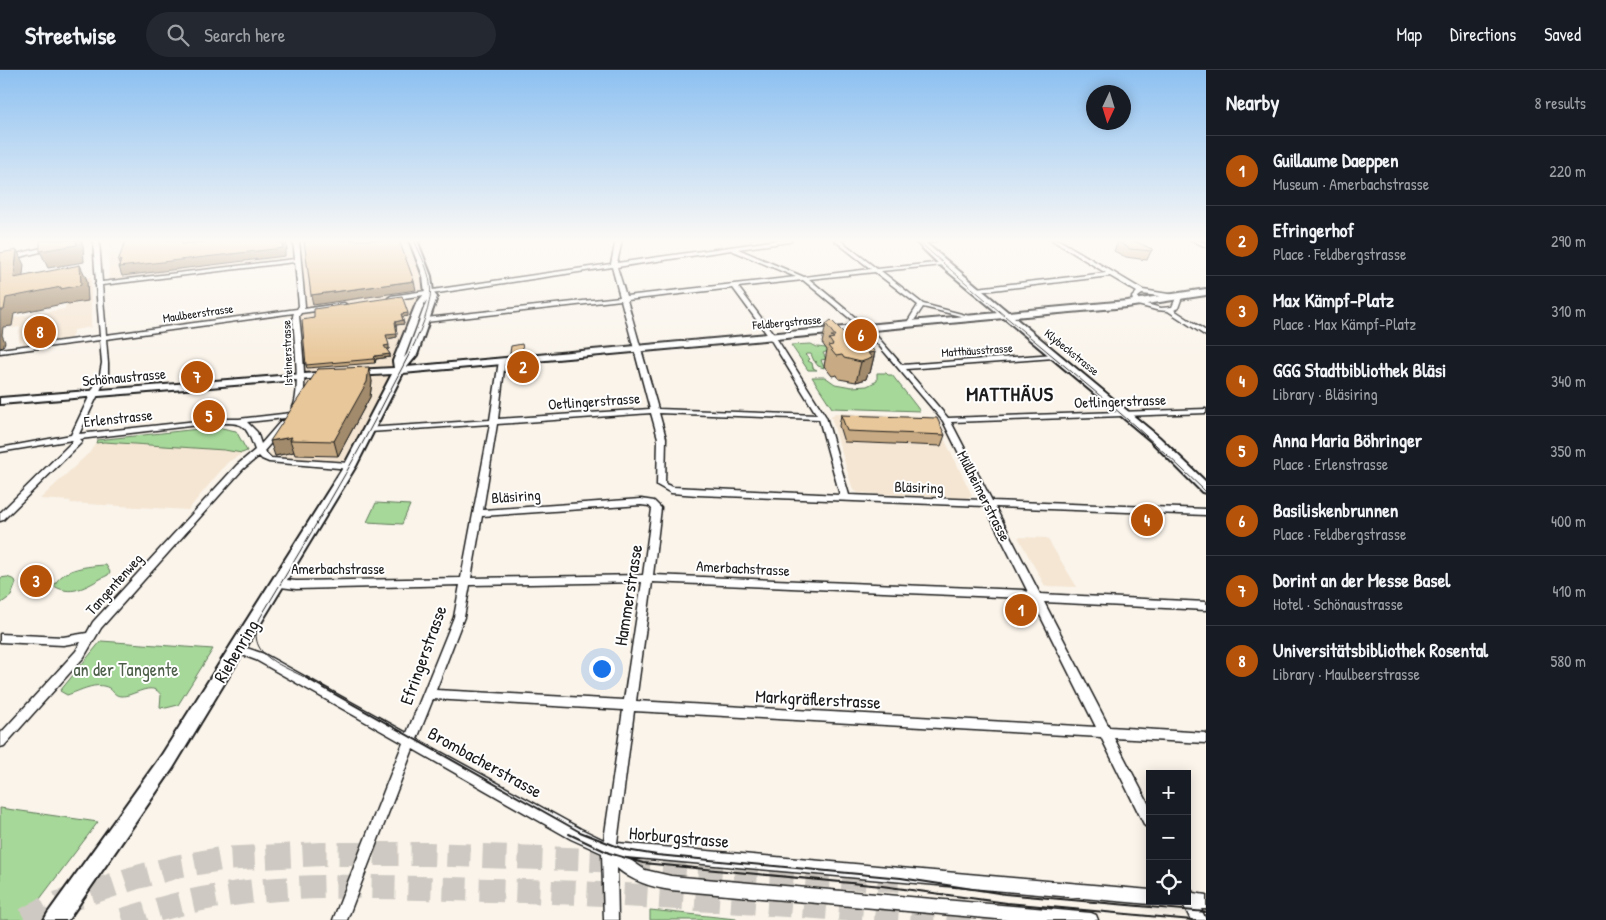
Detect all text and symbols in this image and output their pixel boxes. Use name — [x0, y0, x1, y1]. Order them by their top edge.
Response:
search box — [146, 12, 496, 57]
text: Streetwise — [25, 19, 116, 51]
icon: search — [164, 21, 192, 49]
text: Search here — [204, 22, 285, 48]
text: Map — [1397, 22, 1422, 47]
text: Directions — [1450, 22, 1516, 47]
text: Saved — [1544, 22, 1581, 47]
north arrow — [1086, 85, 1131, 130]
text: Nearby — [1226, 88, 1279, 117]
text: 8 results — [1534, 92, 1586, 114]
text: Guillaume Daeppen — [1273, 147, 1399, 173]
text: 1 — [1239, 160, 1245, 182]
text: 220 m — [1549, 160, 1586, 182]
text: Museum · Amerbachstrasse — [1273, 173, 1429, 195]
text: Efringerhof — [1273, 217, 1354, 243]
text: 2 — [1238, 230, 1246, 252]
text: 290 m — [1551, 230, 1586, 252]
text: Place · Feldbergstrasse — [1273, 243, 1406, 265]
text: Max Kämpf-Platz — [1273, 287, 1394, 313]
street label: Maulbeerstrasse — [162, 300, 235, 326]
text: 3 — [1238, 300, 1246, 322]
text: 310 m — [1551, 300, 1586, 322]
street label: Feldbergstrasse — [751, 311, 822, 334]
pin: 8 — [24, 313, 56, 351]
text: Place · Max Kämpf-Platz — [1273, 313, 1416, 335]
pin: 6 — [845, 316, 877, 354]
street label: Isteinerstrasse — [277, 320, 297, 386]
street label: Klybeckstrasse — [1041, 325, 1103, 380]
street label: Matthäusstrasse — [941, 339, 1013, 361]
pin: 2 — [507, 348, 539, 386]
text: GGG Stadtbibliothek Bläsi — [1273, 357, 1446, 383]
pin: 7 — [181, 358, 213, 396]
street label: Schönaustrasse — [81, 363, 167, 391]
text: 4 — [1239, 370, 1245, 392]
text: 340 m — [1551, 370, 1586, 392]
district label: MATTHÄUS — [966, 380, 1054, 407]
text: Library · Bläsiring — [1273, 383, 1378, 405]
street label: Oetlingerstrasse — [547, 387, 641, 415]
street label: Oetlingerstrasse — [1074, 389, 1166, 413]
pin: 5 — [193, 397, 225, 435]
street label: Erlenstrasse — [82, 404, 154, 432]
text: Anna Maria Böhringer — [1273, 427, 1422, 453]
text: 5 — [1239, 440, 1245, 462]
text: 350 m — [1550, 440, 1586, 462]
street label: Müllheimerstrasse — [952, 447, 1016, 545]
text: Place · Erlenstrasse — [1273, 453, 1388, 475]
street label: Bläsiring — [894, 476, 944, 498]
street label: Bläsiring — [491, 484, 542, 508]
text: Basiliskenbrunnen — [1273, 497, 1398, 523]
pin: 4 — [1131, 501, 1163, 539]
text: 6 — [1239, 510, 1245, 532]
text: 400 m — [1551, 510, 1586, 532]
text: Place · Feldbergstrasse — [1273, 523, 1406, 545]
street label: Hammerstrasse — [608, 543, 648, 647]
street label: Tangentenweg — [81, 548, 148, 619]
street label: Amerbachstrasse — [696, 555, 790, 581]
street label: Amerbachstrasse — [291, 558, 385, 579]
pin: 3 — [20, 562, 52, 600]
text: Dorint an der Messe Basel — [1273, 567, 1450, 593]
text: 7 — [1238, 580, 1246, 602]
text: 410 m — [1552, 580, 1586, 602]
pin: 1 — [1005, 591, 1037, 629]
text: Hotel · Schönaustrasse — [1273, 593, 1403, 615]
street label: Efringerstrasse — [394, 602, 452, 708]
street label: Riehenring — [207, 615, 265, 687]
text: Universitätsbibliothek Rosental — [1273, 637, 1488, 663]
text: 8 — [1239, 650, 1245, 672]
text: 580 m — [1551, 650, 1586, 672]
your location — [589, 656, 615, 682]
park label: an der Tangente — [74, 657, 178, 682]
text: Library · Maulbeerstrasse — [1273, 663, 1420, 685]
street label: Markgräflerstrasse — [755, 683, 881, 715]
street label: Brombacherstrasse — [423, 720, 547, 804]
map controls — [1146, 770, 1191, 905]
button: + — [1146, 770, 1191, 815]
button: − — [1146, 815, 1191, 860]
street label: Horburgstrasse — [628, 820, 730, 854]
button: locate — [1146, 860, 1191, 905]

